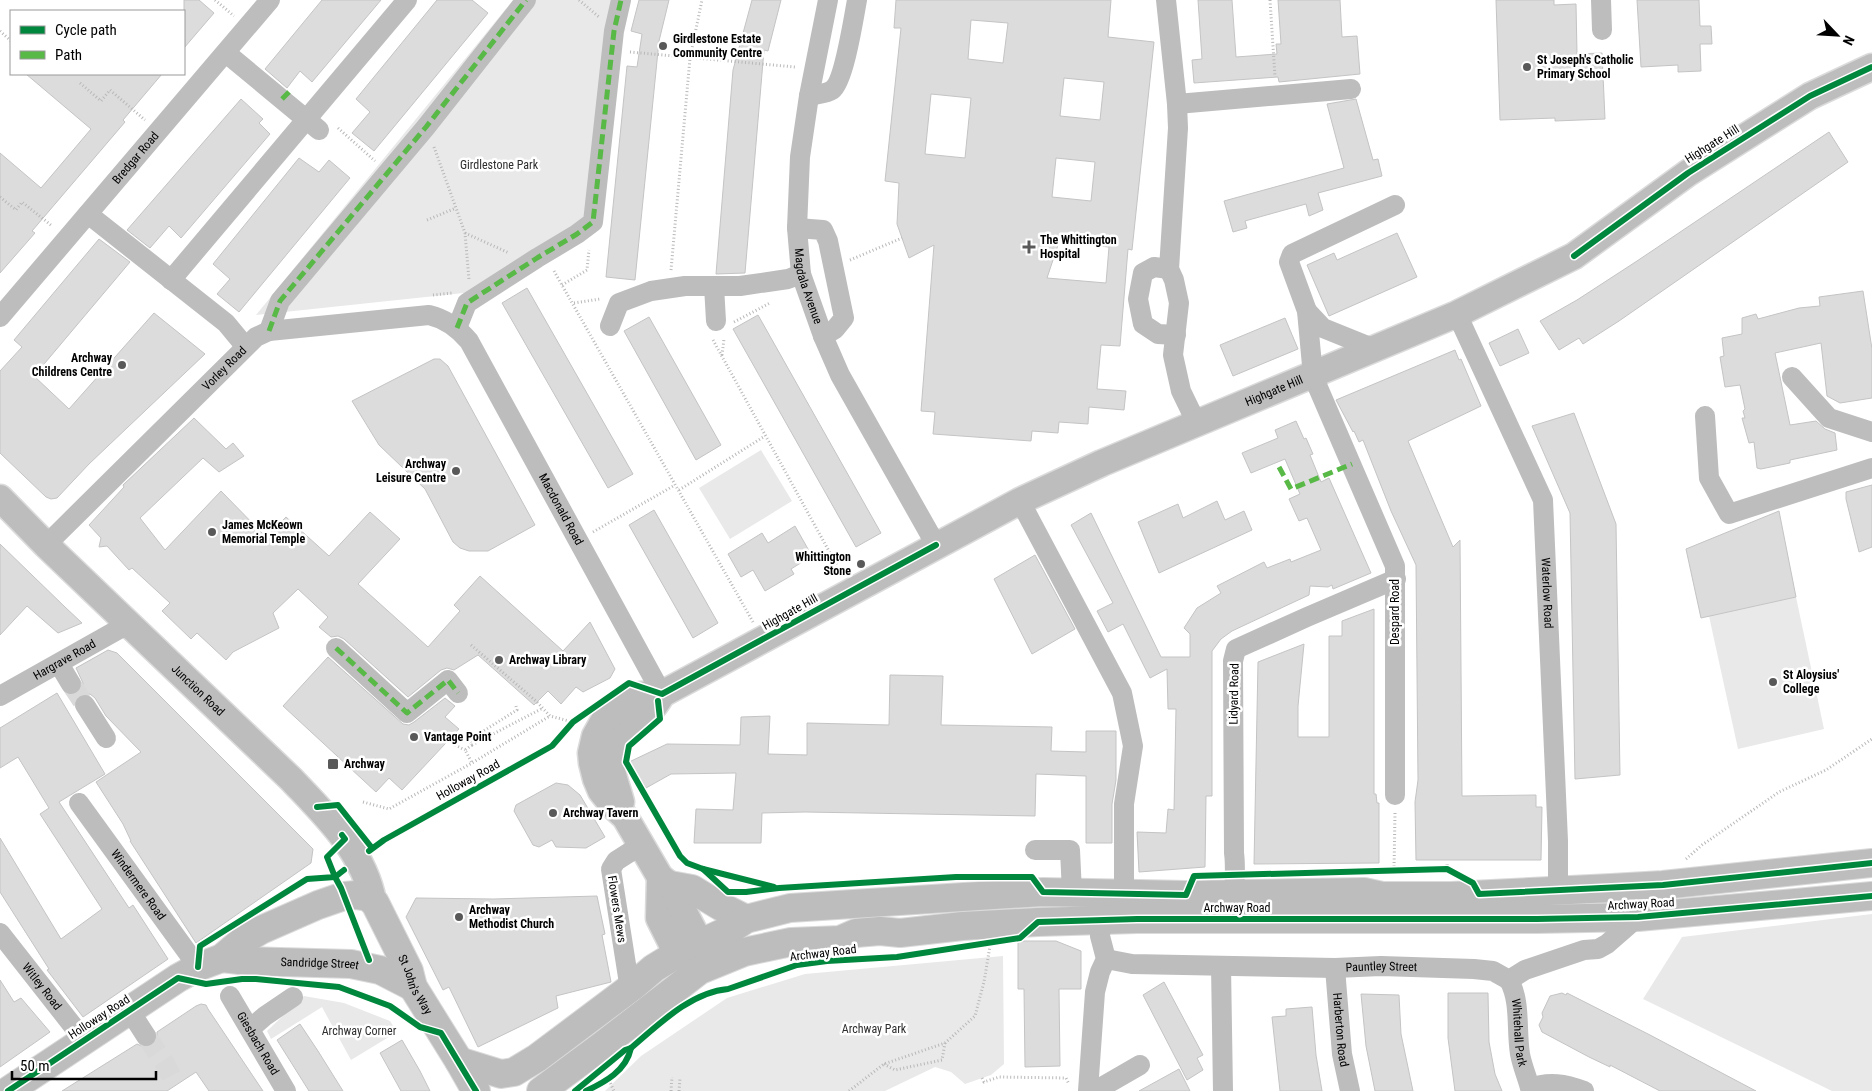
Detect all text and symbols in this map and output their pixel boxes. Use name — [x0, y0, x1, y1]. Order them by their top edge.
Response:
legend — [10, 10, 185, 75]
north arrow — [1812, 10, 1862, 60]
text: Cycle path — [55, 21, 117, 39]
place label: Girdlestone Estate Community Centre — [673, 32, 762, 60]
text: N — [1840, 33, 1858, 48]
marker: Girdlestone Estate Community Centre — [657, 40, 669, 52]
text: Path — [55, 46, 82, 64]
place label: St Joseph's Catholic Primary School — [1537, 53, 1634, 81]
marker: St Joseph's Catholic Primary School — [1521, 61, 1533, 73]
street label: Highgate Hill — [1682, 122, 1742, 166]
street label: Bredgar Road — [109, 129, 162, 187]
park label: Girdlestone Park — [460, 158, 539, 172]
place label: The Whittington Hospital — [1040, 233, 1117, 261]
marker: The Whittington Hospital — [1022, 240, 1036, 254]
street label: Magdala Avenue — [792, 248, 825, 326]
street label: Vorley Road — [199, 344, 249, 393]
place label: Archway Childrens Centre — [32, 351, 113, 379]
marker: Archway Childrens Centre — [116, 359, 128, 371]
street label: Highgate Hill — [1243, 372, 1305, 409]
place label: Archway Leisure Centre — [376, 457, 447, 485]
marker: Archway Leisure Centre — [450, 465, 462, 477]
street label: Macdonald Road — [536, 471, 586, 548]
place label: James McKeown Memorial Temple — [222, 518, 305, 546]
marker: James McKeown Memorial Temple — [206, 526, 218, 538]
place label: Whittington Stone — [795, 550, 851, 578]
street label: Waterlow Road — [1539, 557, 1556, 629]
marker: Whittington Stone — [855, 558, 867, 570]
street label: Despard Road — [1388, 579, 1402, 645]
street label: Highgate Hill — [760, 591, 820, 633]
street label: Hargrave Road — [31, 637, 98, 683]
place label: Archway Library — [509, 653, 587, 667]
marker: Archway Library — [493, 654, 505, 666]
street label: Junction Road — [169, 662, 227, 719]
street label: Lidyard Road — [1226, 663, 1242, 725]
place label: St Aloysius' College — [1783, 668, 1839, 696]
marker: St Aloysius' College — [1767, 676, 1779, 688]
place label: Vantage Point — [424, 730, 492, 744]
marker: Vantage Point — [408, 731, 420, 743]
marker: Archway — [326, 757, 340, 771]
place label: Archway — [344, 757, 386, 771]
street label: Holloway Road — [434, 757, 502, 803]
place label: Archway Tavern — [563, 806, 639, 820]
marker: Archway Tavern — [547, 807, 559, 819]
street label: Windermere Road — [108, 847, 169, 923]
street label: Flowers Mews — [605, 874, 629, 944]
street label: Archway Road — [1607, 895, 1675, 913]
street label: Archway Road — [1203, 901, 1271, 915]
place label: Archway Methodist Church — [469, 903, 554, 931]
marker: Archway Methodist Church — [453, 911, 465, 923]
street label: Archway Road — [789, 942, 857, 964]
street label: St John's Way — [395, 952, 435, 1017]
street label: Sandridge Street — [280, 955, 361, 973]
street label: Pauntley Street — [1345, 959, 1418, 975]
street label: Witley Road — [19, 960, 65, 1013]
street label: Holloway Road — [66, 992, 132, 1042]
street label: Harberton Road — [1330, 992, 1352, 1068]
street label: Whitehall Park — [1509, 998, 1530, 1069]
street label: Giesbach Road — [234, 1009, 282, 1077]
park label: Archway Park — [842, 1022, 907, 1036]
park label: Archway Corner — [322, 1024, 397, 1038]
scale bar — [12, 1048, 156, 1080]
text: 50 m — [20, 1057, 50, 1075]

